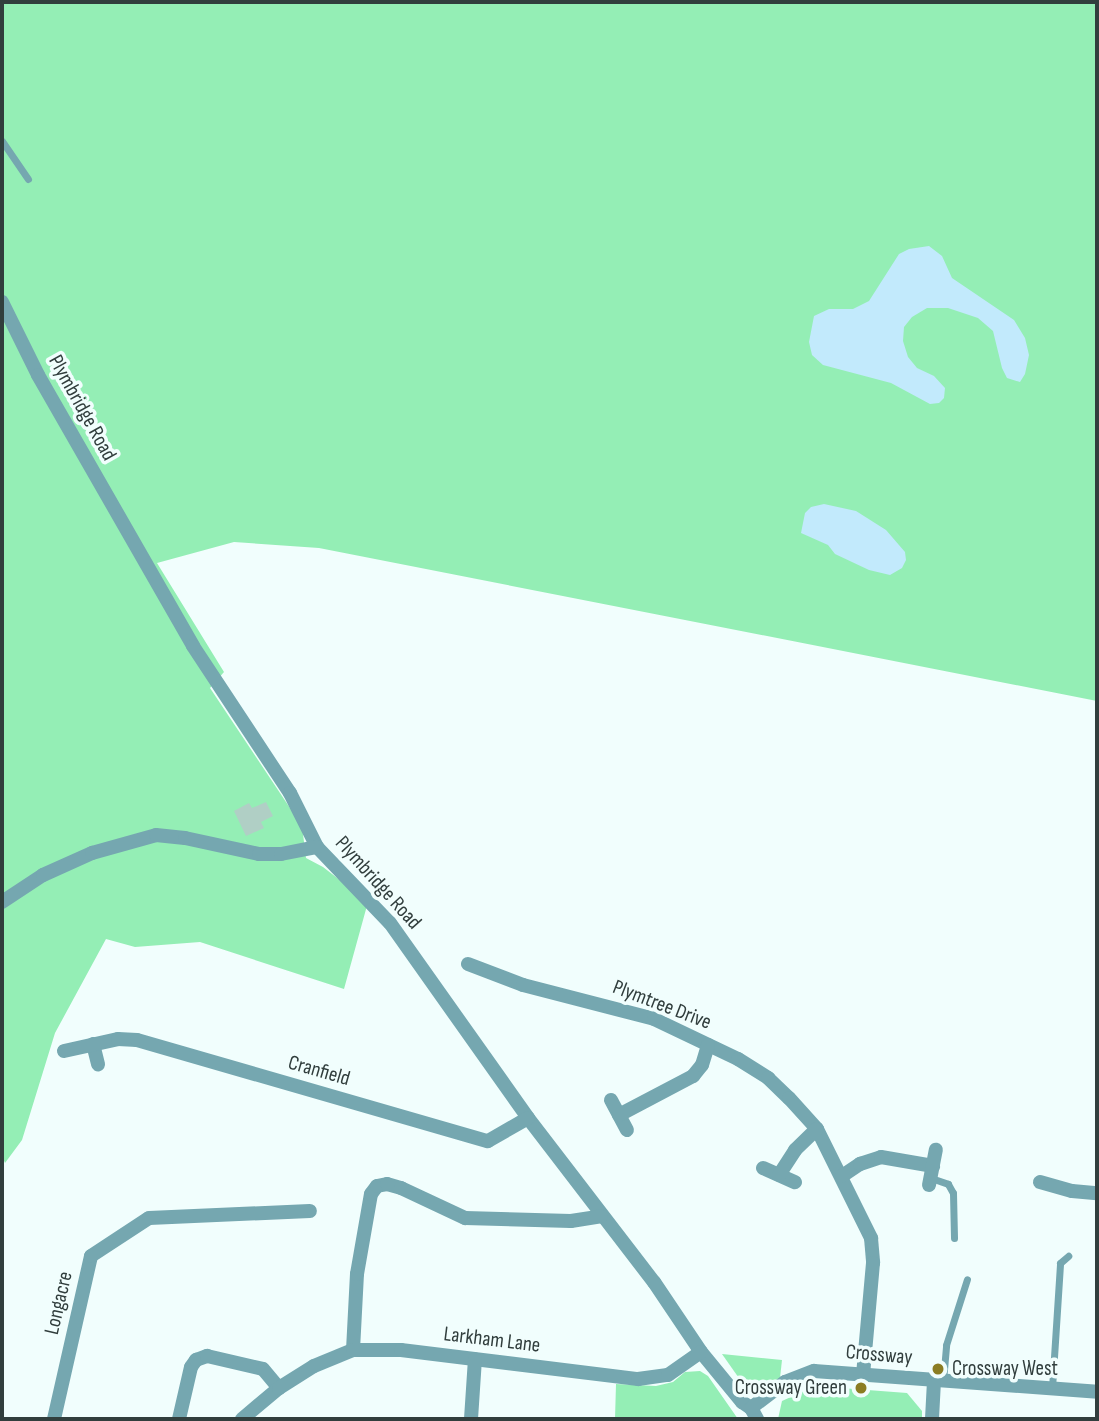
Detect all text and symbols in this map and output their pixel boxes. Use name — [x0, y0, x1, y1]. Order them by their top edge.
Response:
street label: Plymbridge Road — [43, 351, 121, 465]
street label: Plymbridge Road — [330, 831, 426, 935]
street label: Plymtree Drive — [609, 975, 715, 1035]
street label: Cranfield — [285, 1050, 353, 1092]
street label: Longacre — [40, 1269, 78, 1337]
street label: Larkham Lane — [442, 1322, 542, 1358]
street label: Crossway — [845, 1340, 913, 1370]
place label: Crossway West — [952, 1356, 1058, 1382]
marker: Crossway West — [930, 1361, 946, 1377]
place label: Crossway Green — [735, 1375, 847, 1401]
marker: Crossway Green — [853, 1380, 869, 1396]

